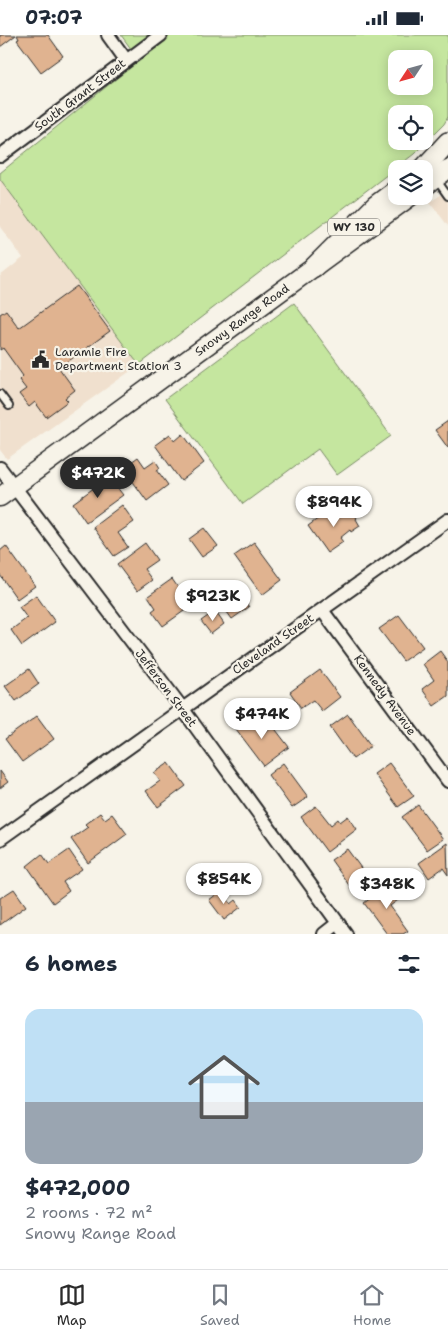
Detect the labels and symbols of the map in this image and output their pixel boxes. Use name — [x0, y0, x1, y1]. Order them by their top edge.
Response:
north arrow — [388, 50, 432, 95]
street label: South Grant Street — [31, 55, 129, 135]
road number: WY 130 — [328, 218, 380, 235]
street label: Snowy Range Road — [191, 280, 293, 360]
place label: Laramie Fire Department Station 3 — [55, 344, 182, 374]
public building icon: Laramie Fire Department Station 3 — [31, 349, 51, 369]
pin: $472K — [63, 457, 133, 499]
pin: $894K — [299, 485, 369, 528]
pin: $923K — [178, 579, 248, 622]
street label: Cleveland Street — [229, 610, 317, 678]
street label: Jefferson Street — [131, 646, 201, 730]
street label: Kennedy Avenue — [350, 651, 420, 739]
pin: $474K — [227, 697, 297, 740]
pin: $854K — [189, 863, 259, 905]
pin: $348K — [352, 867, 422, 910]

